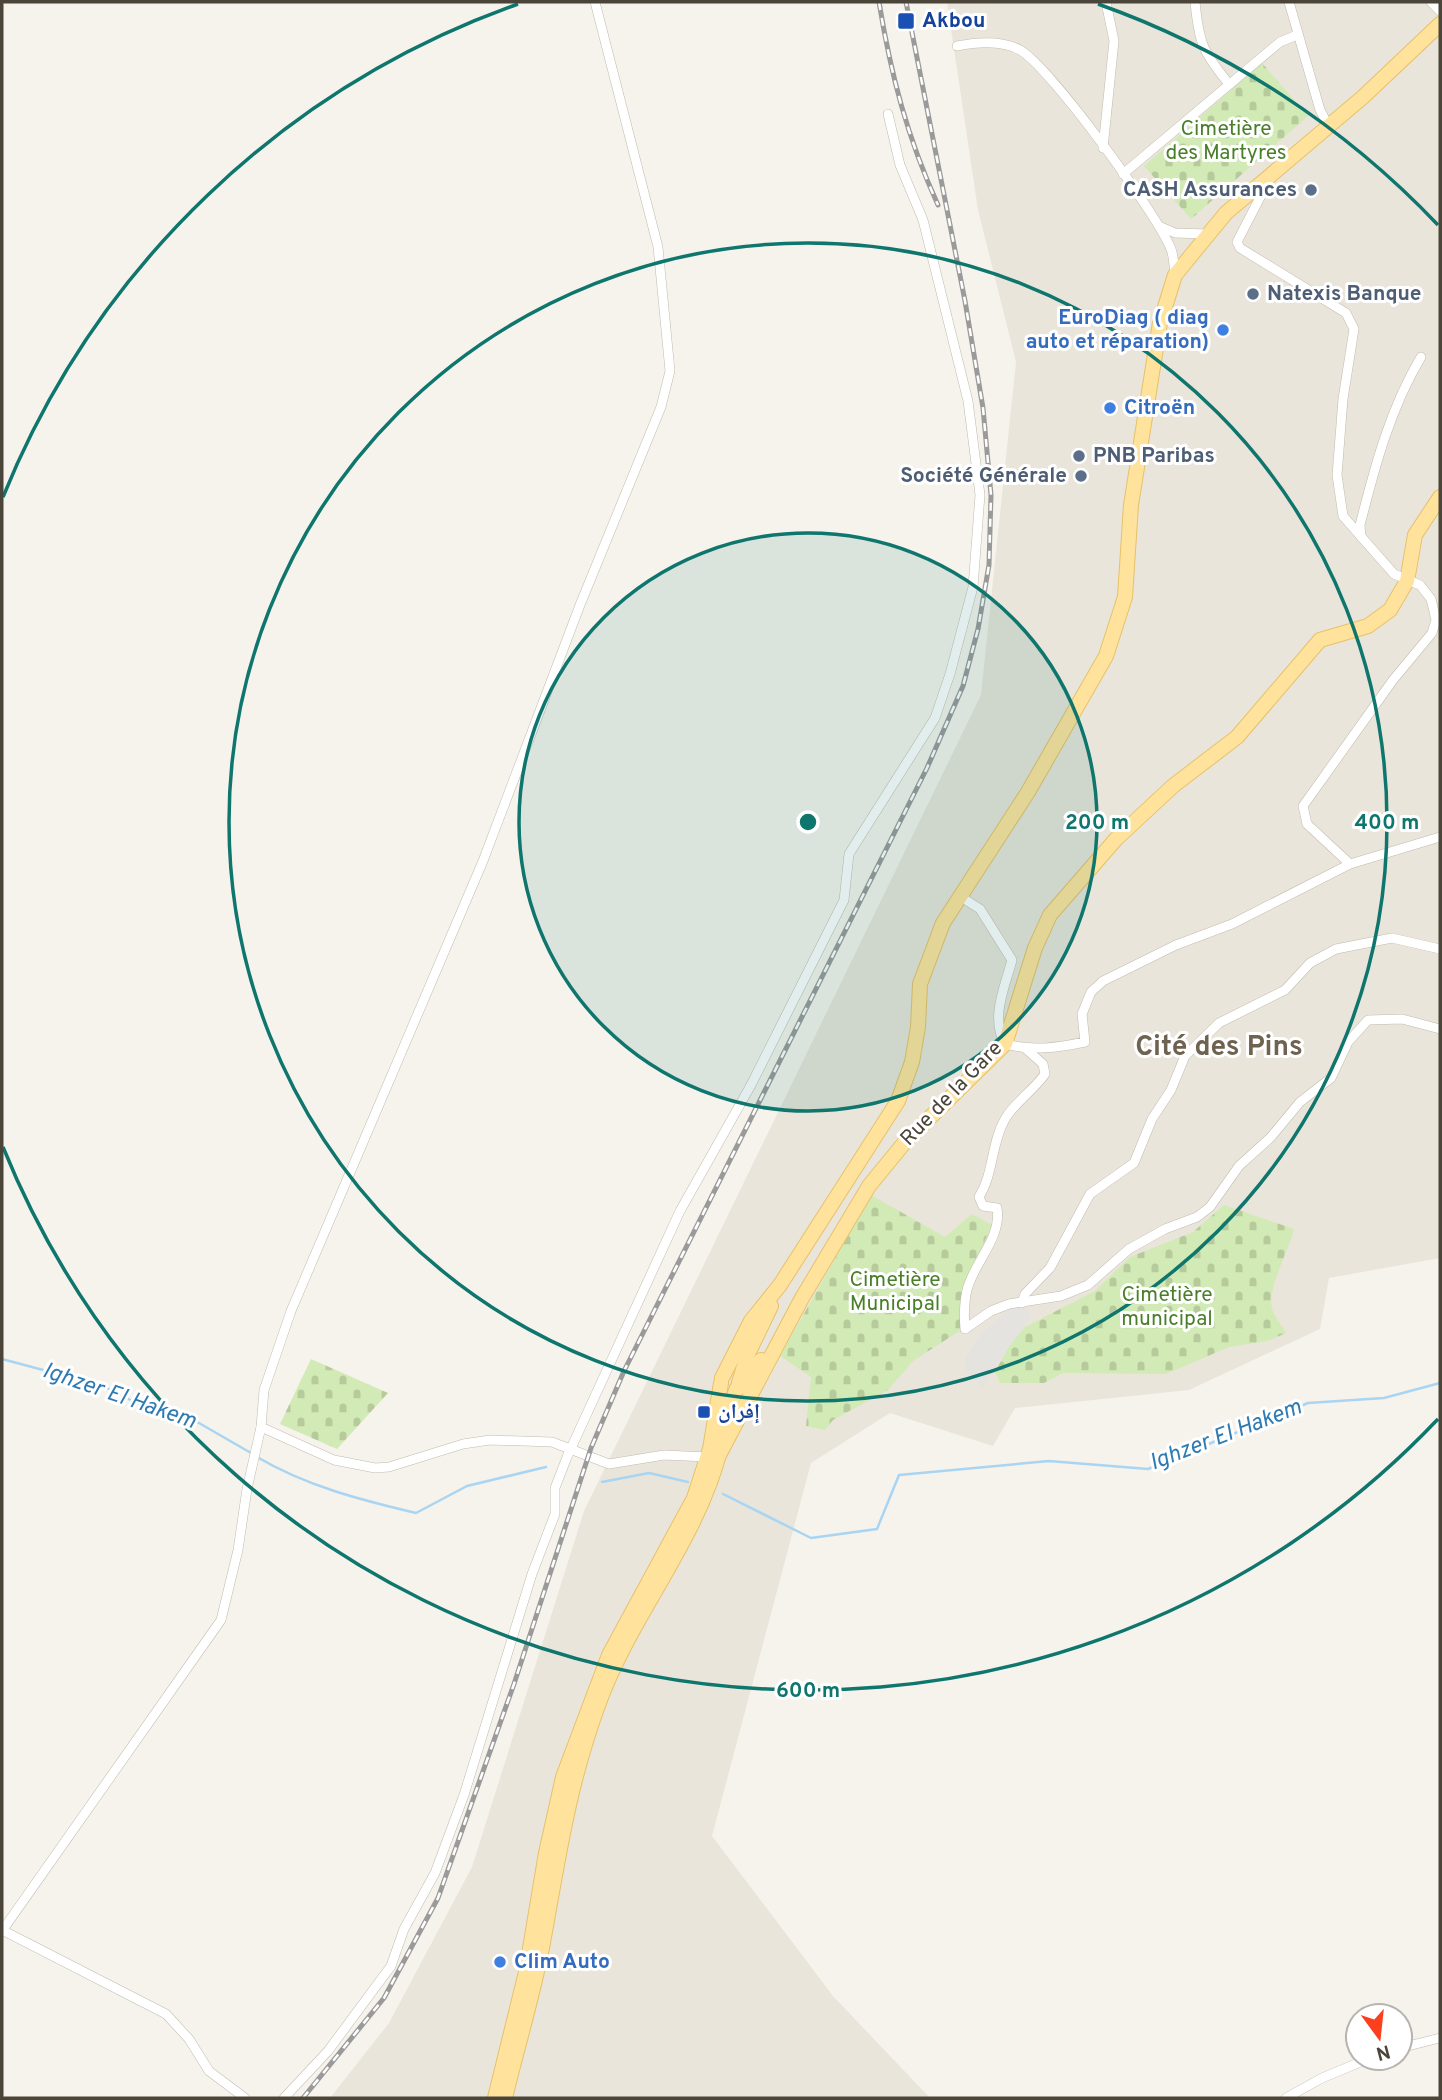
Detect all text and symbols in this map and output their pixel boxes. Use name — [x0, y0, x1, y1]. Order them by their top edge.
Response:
place label: Akbou — [922, 8, 985, 35]
marker: Akbou — [896, 11, 916, 31]
park label: Cimetière des Martyres — [1165, 116, 1287, 167]
place label: CASH Assurances — [1123, 177, 1297, 204]
marker: CASH Assurances — [1303, 182, 1319, 198]
place label: Natexis Banque — [1267, 281, 1422, 308]
marker: Natexis Banque — [1245, 286, 1261, 302]
place label: EuroDiag ( diag auto et réparation) — [1026, 305, 1209, 356]
marker: EuroDiag ( diag auto et réparation) — [1215, 322, 1231, 338]
place label: Citroën — [1124, 395, 1195, 422]
marker: Citroën — [1102, 400, 1118, 416]
place label: PNB Paribas — [1093, 443, 1215, 470]
marker: PNB Paribas — [1071, 448, 1087, 464]
place label: Société Générale — [900, 463, 1067, 490]
marker: Société Générale — [1073, 468, 1089, 484]
centre of rings — [796, 810, 820, 834]
text: 200 m — [1065, 810, 1129, 837]
text: 400 m — [1355, 810, 1419, 837]
district label: Cité des Pins — [1135, 1030, 1303, 1066]
street label: Rue de la Gare — [895, 1036, 1009, 1152]
park label: Cimetière Municipal — [849, 1267, 941, 1318]
park label: Cimetière municipal — [1121, 1282, 1213, 1333]
water label: Ighzer El Hakem — [38, 1357, 200, 1437]
water label: Ighzer El Hakem — [1146, 1394, 1306, 1478]
place label: إفران — [718, 1399, 760, 1426]
marker: إفران — [696, 1404, 712, 1420]
text: 600 m — [776, 1678, 840, 1705]
place label: Clim Auto — [514, 1949, 610, 1976]
marker: Clim Auto — [492, 1954, 508, 1970]
north arrow — [1344, 2002, 1414, 2072]
text: N — [1373, 2038, 1393, 2065]

